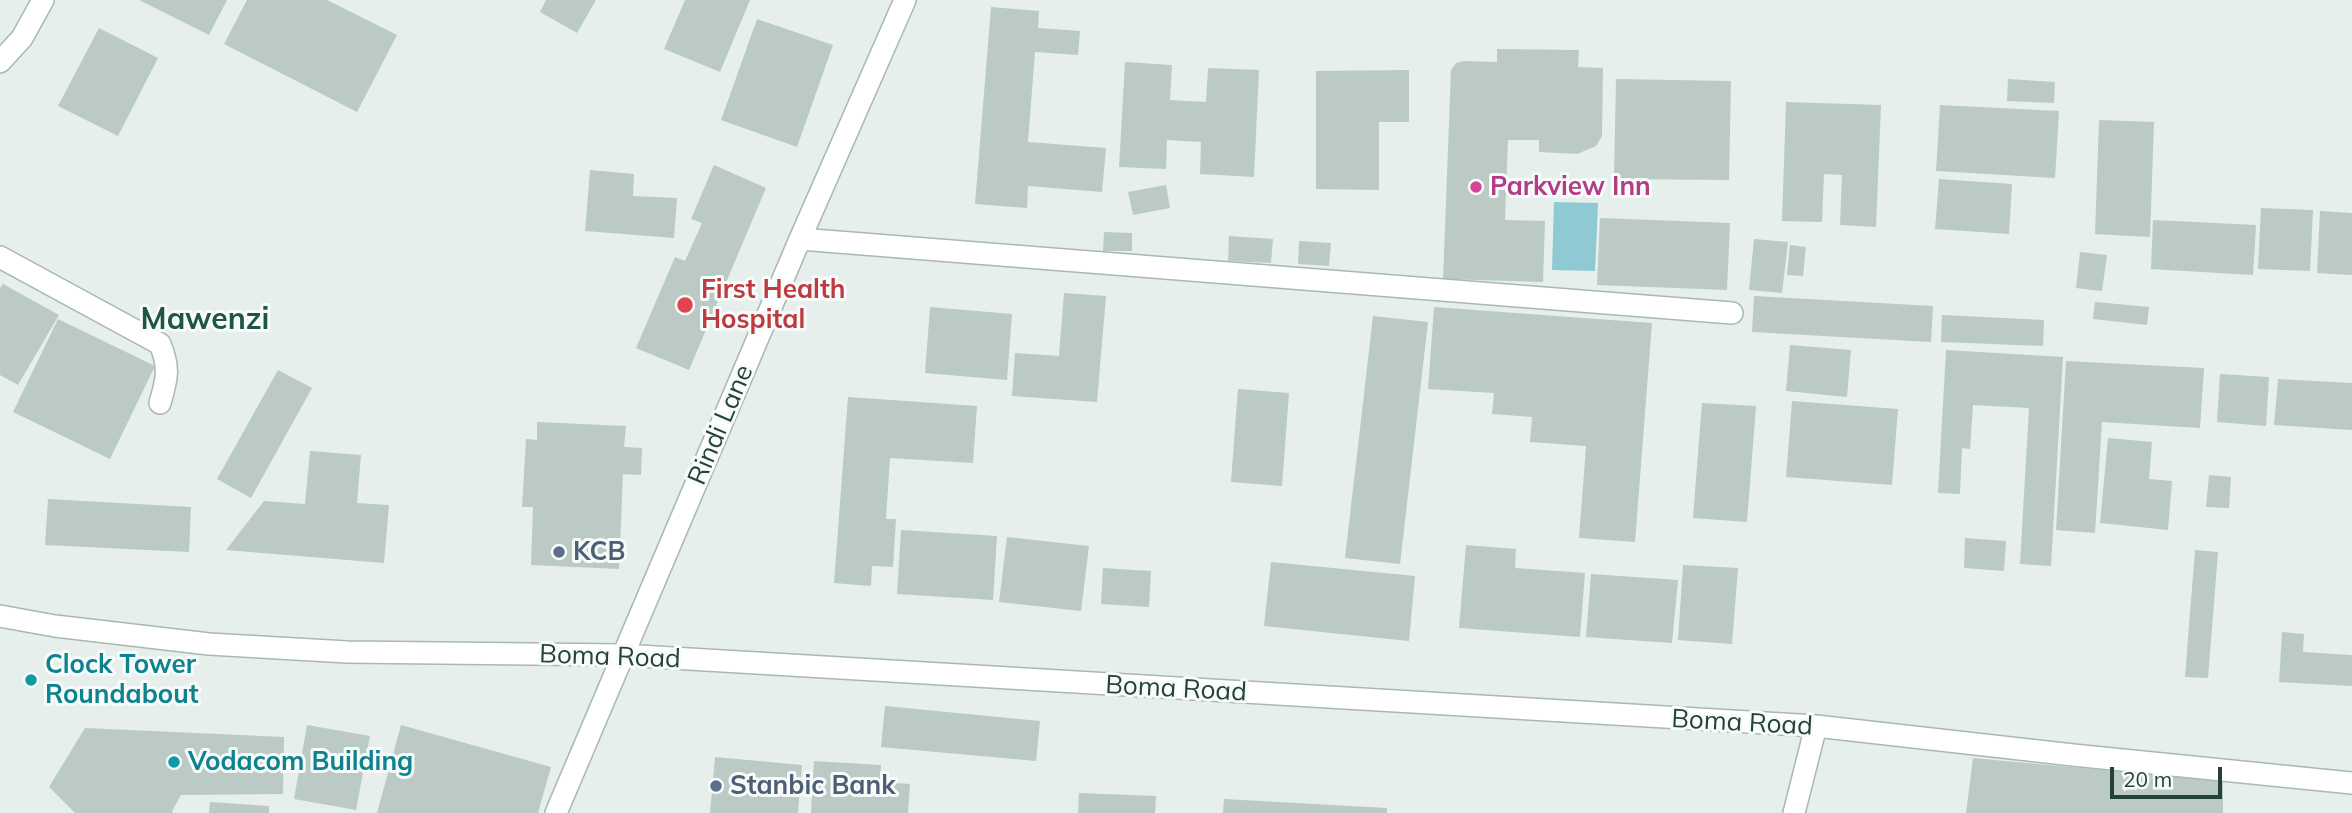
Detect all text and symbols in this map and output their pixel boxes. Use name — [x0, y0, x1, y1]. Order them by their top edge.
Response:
place label: Parkview Inn — [1490, 171, 1651, 203]
marker: Parkview Inn — [1468, 179, 1484, 195]
place label: First Health Hospital — [701, 274, 845, 336]
marker: First Health Hospital — [675, 295, 695, 315]
district label: Mawenzi — [141, 302, 269, 338]
street label: Rindi Lane — [682, 360, 760, 490]
place label: KCB — [573, 536, 625, 568]
marker: KCB — [551, 544, 567, 560]
street label: Boma Road — [539, 639, 681, 675]
place label: Clock Tower Roundabout — [45, 649, 199, 710]
street label: Boma Road — [1105, 670, 1247, 708]
marker: Clock Tower Roundabout — [23, 672, 39, 688]
street label: Boma Road — [1671, 704, 1813, 742]
place label: Vodacom Building — [188, 746, 413, 778]
marker: Vodacom Building — [166, 754, 182, 770]
scale bar — [2114, 754, 2226, 798]
text: 20 m — [2123, 766, 2172, 792]
place label: Stanbic Bank — [730, 770, 896, 802]
marker: Stanbic Bank — [708, 778, 724, 794]

